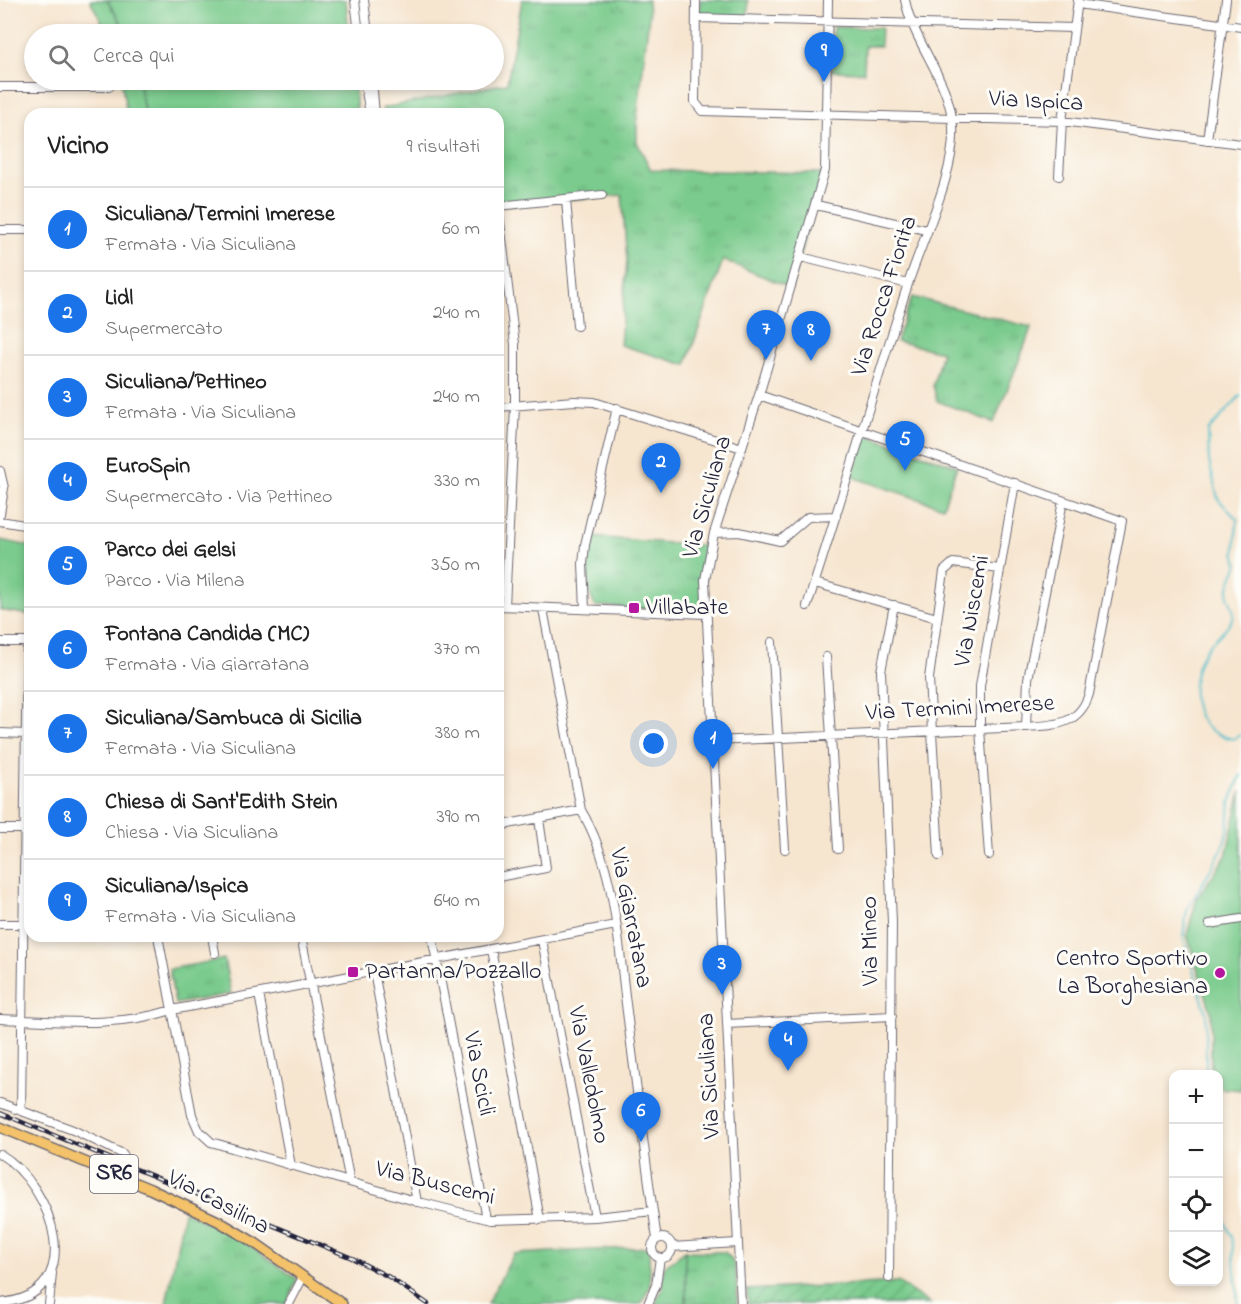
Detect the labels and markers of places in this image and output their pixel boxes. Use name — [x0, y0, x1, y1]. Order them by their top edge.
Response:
pin: 9 — [804, 32, 844, 82]
pin: 7 — [746, 310, 786, 360]
pin: 8 — [792, 312, 830, 361]
pin: 5 — [886, 422, 924, 471]
pin: 2 — [642, 444, 680, 493]
place label: Villabate — [645, 591, 729, 626]
marker: Villabate — [627, 601, 641, 615]
pin: 1 — [694, 720, 732, 769]
place label: Centro Sportivo La Borghesiana — [1056, 942, 1208, 1005]
pin: 3 — [702, 946, 742, 995]
place label: Partanna/Pozzallo — [365, 955, 542, 990]
marker: Partanna/Pozzallo — [346, 965, 360, 979]
marker: Centro Sportivo La Borghesiana — [1213, 966, 1227, 980]
pin: 4 — [768, 1022, 808, 1071]
pin: 6 — [622, 1092, 660, 1142]

